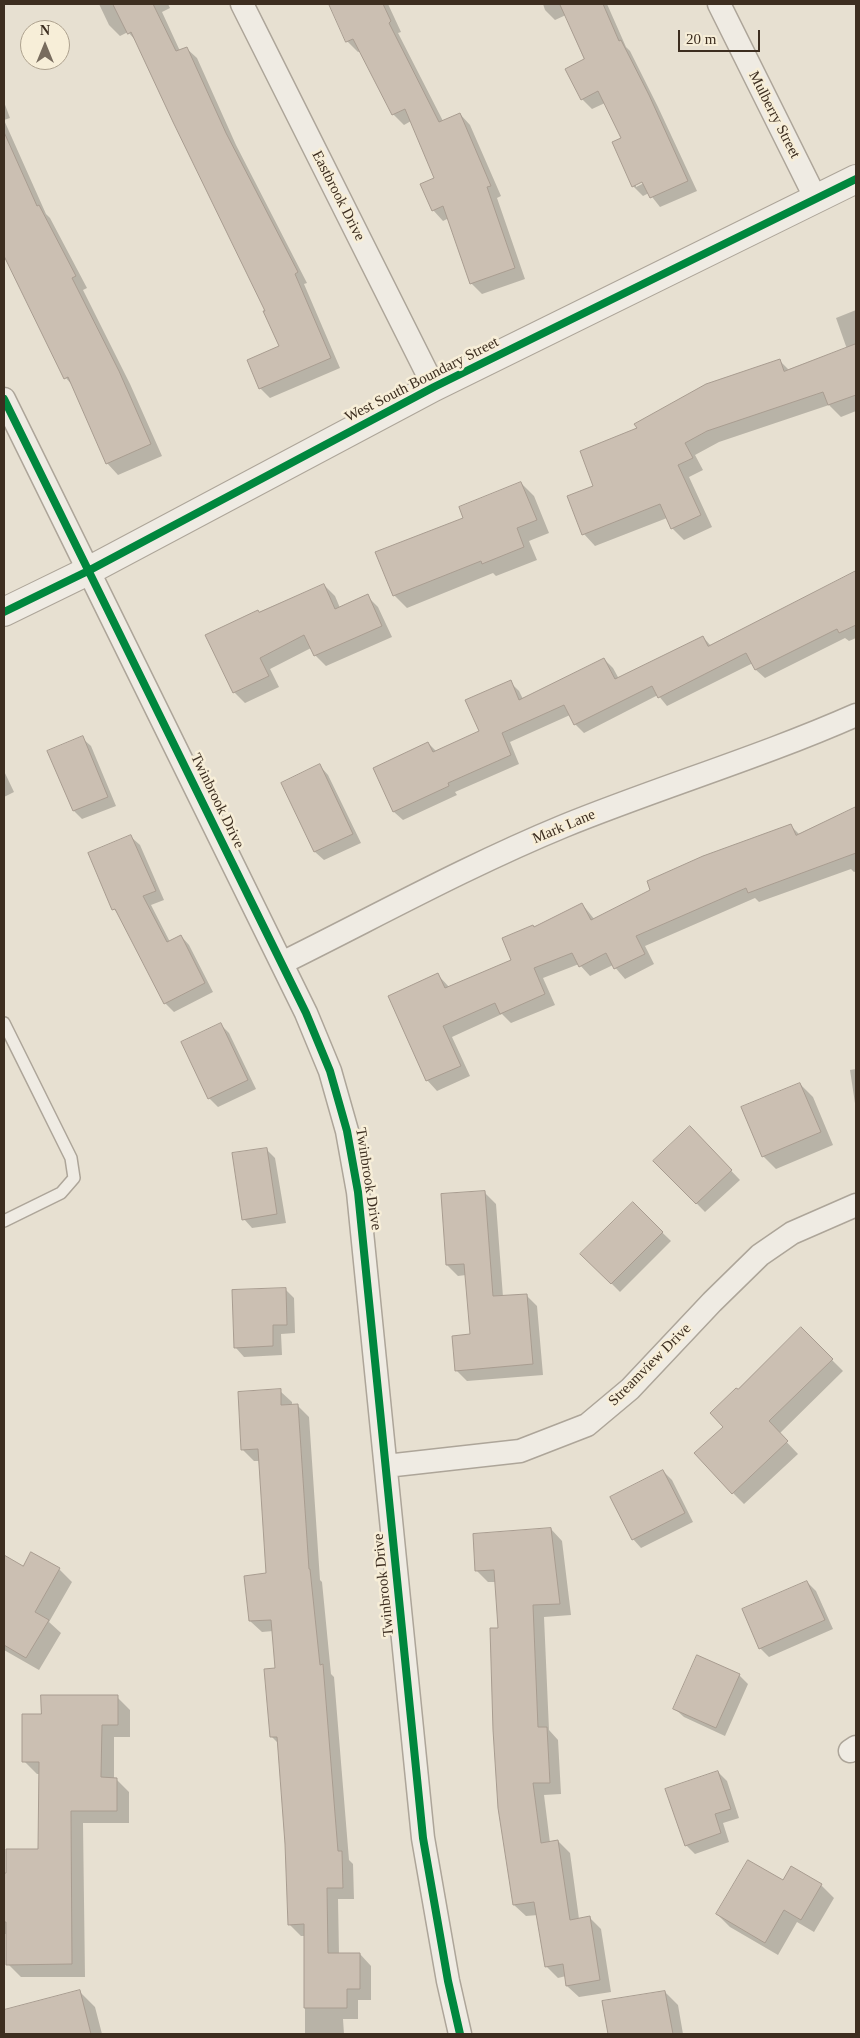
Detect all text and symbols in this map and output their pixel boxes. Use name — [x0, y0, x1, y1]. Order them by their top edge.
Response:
north arrow — [20, 20, 70, 70]
scale bar — [680, 20, 762, 52]
text: N — [40, 23, 50, 38]
text: 20 m — [686, 31, 716, 47]
street label: Mulberry Street — [744, 68, 804, 162]
street label: Eastbrook Drive — [308, 148, 368, 244]
street label: West South Boundary Street — [342, 333, 502, 427]
street label: Twinbrook Drive — [186, 751, 248, 851]
street label: Mark Lane — [530, 806, 598, 848]
street label: Twinbrook Drive — [351, 1126, 385, 1232]
street label: Streamview Drive — [605, 1320, 695, 1410]
street label: Twinbrook Drive — [370, 1533, 398, 1637]

